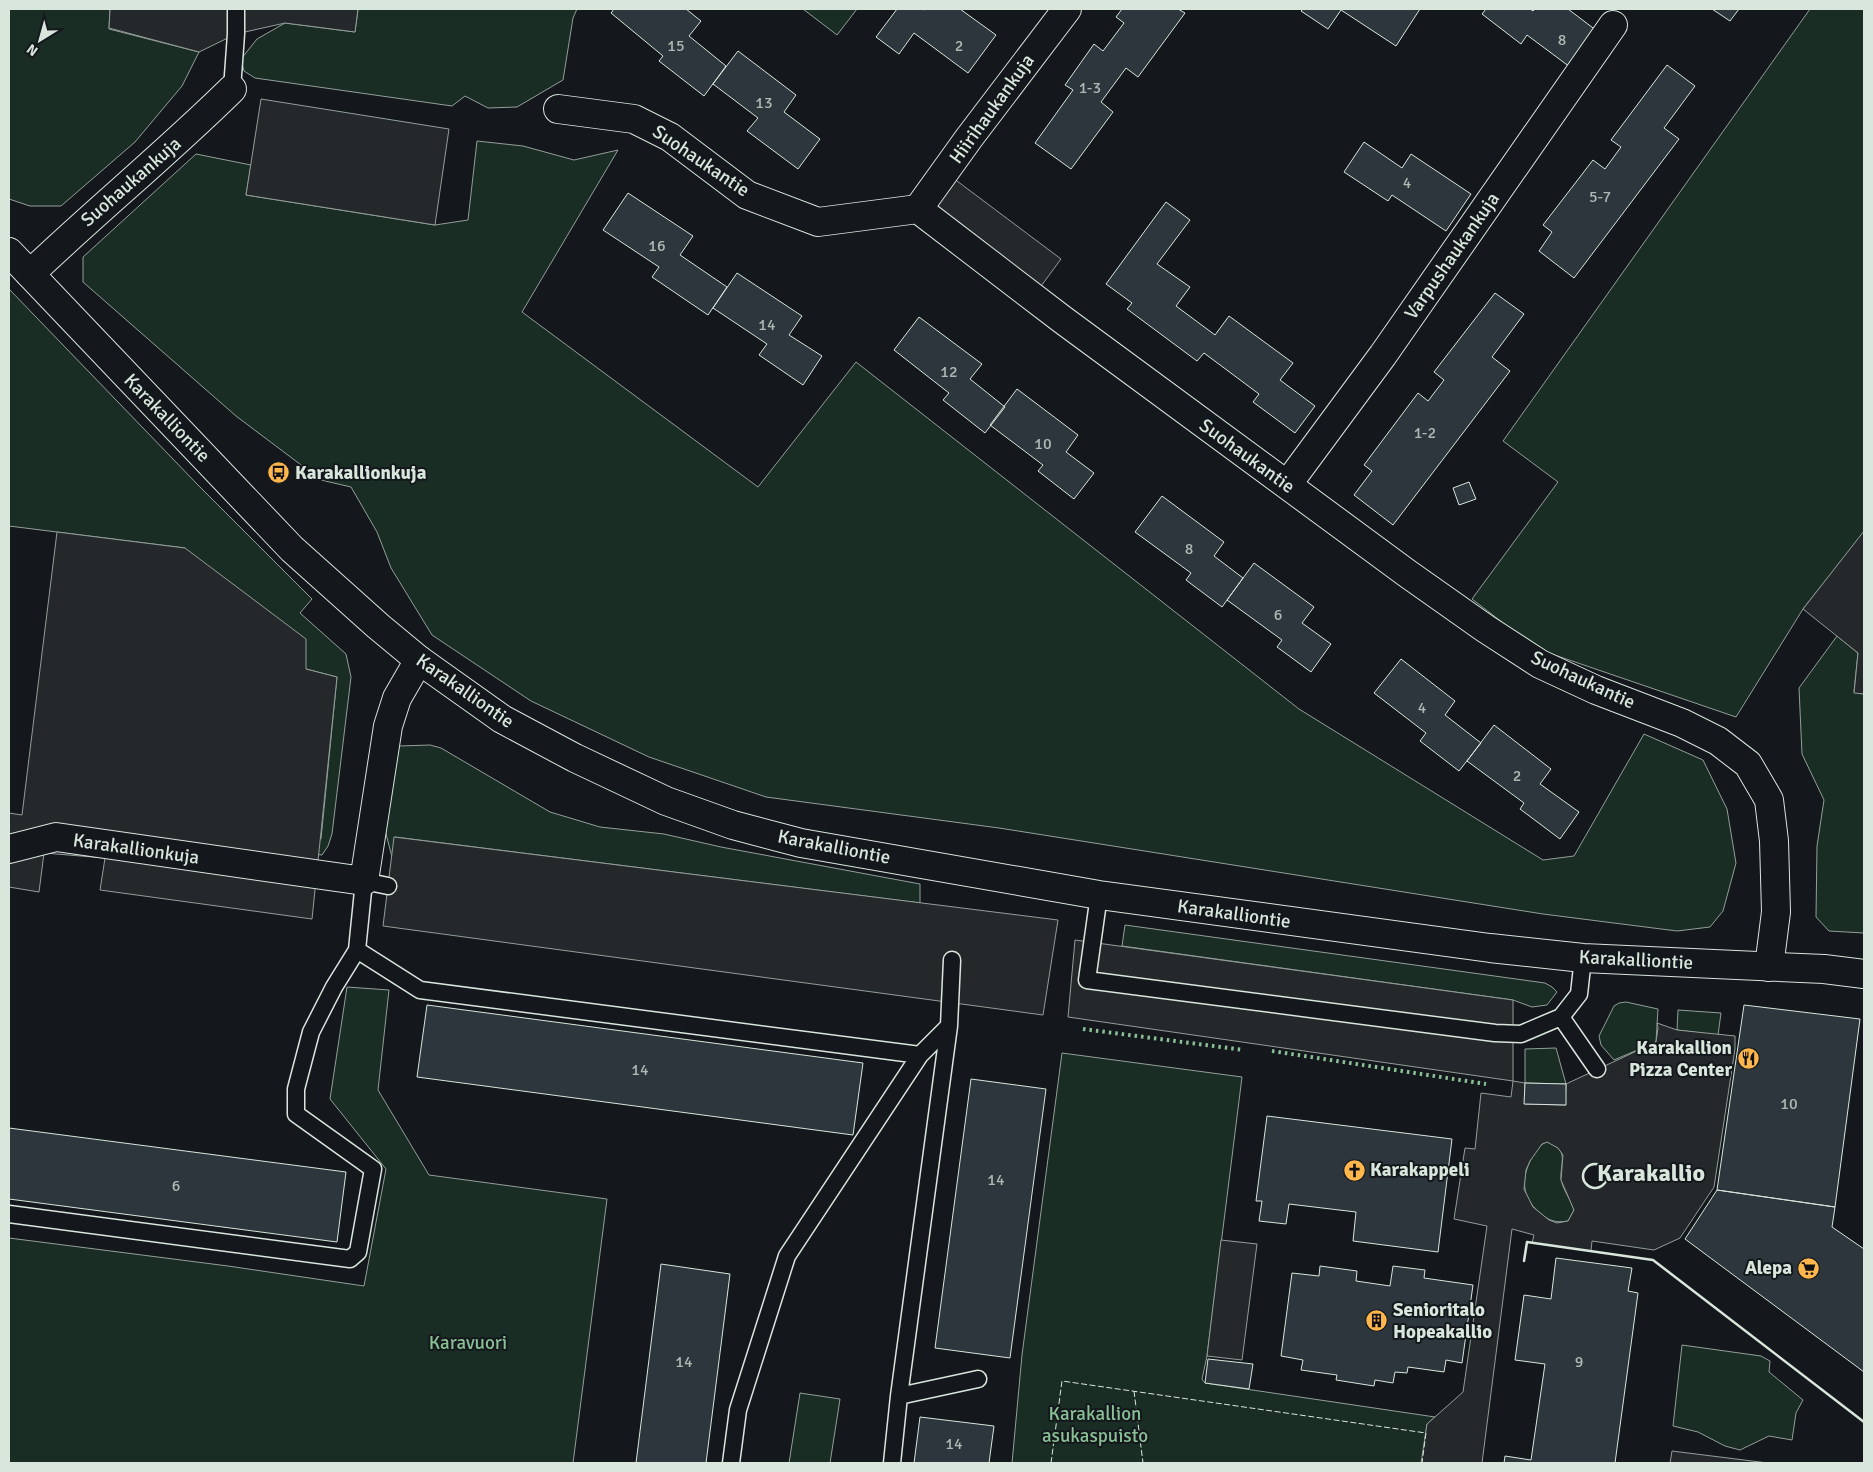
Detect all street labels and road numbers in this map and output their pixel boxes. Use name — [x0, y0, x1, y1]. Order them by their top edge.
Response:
street label: Hiirihaukankuja — [944, 49, 1040, 169]
street label: Suohaukantie — [648, 120, 754, 202]
street label: Suohaukankuja — [76, 132, 186, 232]
street label: Varpushaukankuja — [1399, 188, 1505, 324]
street label: Karakalliontie — [119, 369, 215, 467]
street label: Suohaukantie — [1195, 413, 1299, 499]
street label: Suohaukantie — [1527, 645, 1639, 715]
street label: Karakalliontie — [411, 648, 519, 734]
street label: Karakalliontie — [776, 824, 892, 870]
street label: Karakallionkuja — [71, 828, 201, 870]
street label: Karakalliontie — [1176, 894, 1292, 934]
street label: Karakalliontie — [1578, 945, 1694, 975]

